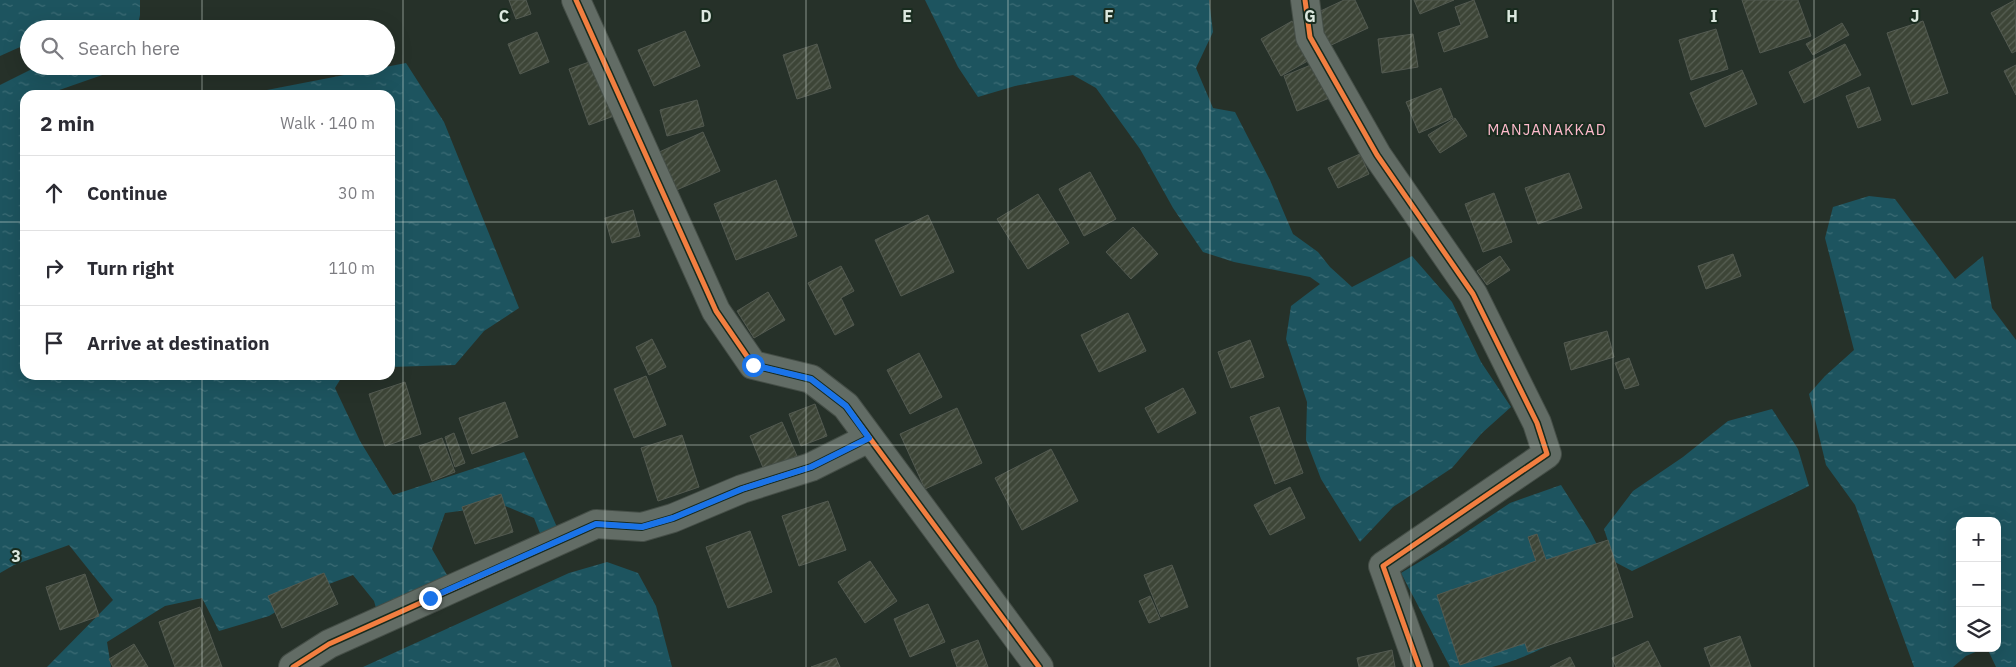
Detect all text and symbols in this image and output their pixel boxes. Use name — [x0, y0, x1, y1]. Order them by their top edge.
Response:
text: C — [499, 6, 509, 26]
text: D — [700, 6, 712, 26]
text: E — [902, 6, 912, 26]
text: F — [1104, 6, 1114, 26]
text: G — [1304, 6, 1316, 26]
text: H — [1506, 6, 1518, 26]
text: I — [1711, 6, 1718, 26]
text: J — [1911, 6, 1919, 26]
search box — [20, 20, 395, 75]
icon: search — [38, 34, 66, 62]
text: Search here — [78, 36, 180, 60]
text: 2 min — [40, 109, 95, 137]
text: Walk · 140 m — [280, 113, 375, 133]
district label: MANJANAKKAD — [1487, 120, 1607, 139]
icon: ahead — [40, 179, 68, 207]
text: Continue — [87, 181, 167, 205]
text: 30 m — [338, 183, 375, 203]
icon: right — [40, 254, 68, 282]
text: Turn right — [87, 256, 174, 280]
text: 110 m — [328, 258, 375, 278]
icon: arrive — [40, 329, 68, 357]
text: Arrive at destination — [87, 331, 270, 355]
route start — [742, 354, 765, 377]
map controls — [1956, 517, 2001, 652]
button: + — [1956, 517, 2001, 562]
text: 3 — [11, 546, 21, 566]
button: − — [1956, 562, 2001, 607]
route end — [419, 587, 442, 610]
button: layers — [1956, 607, 2001, 652]

